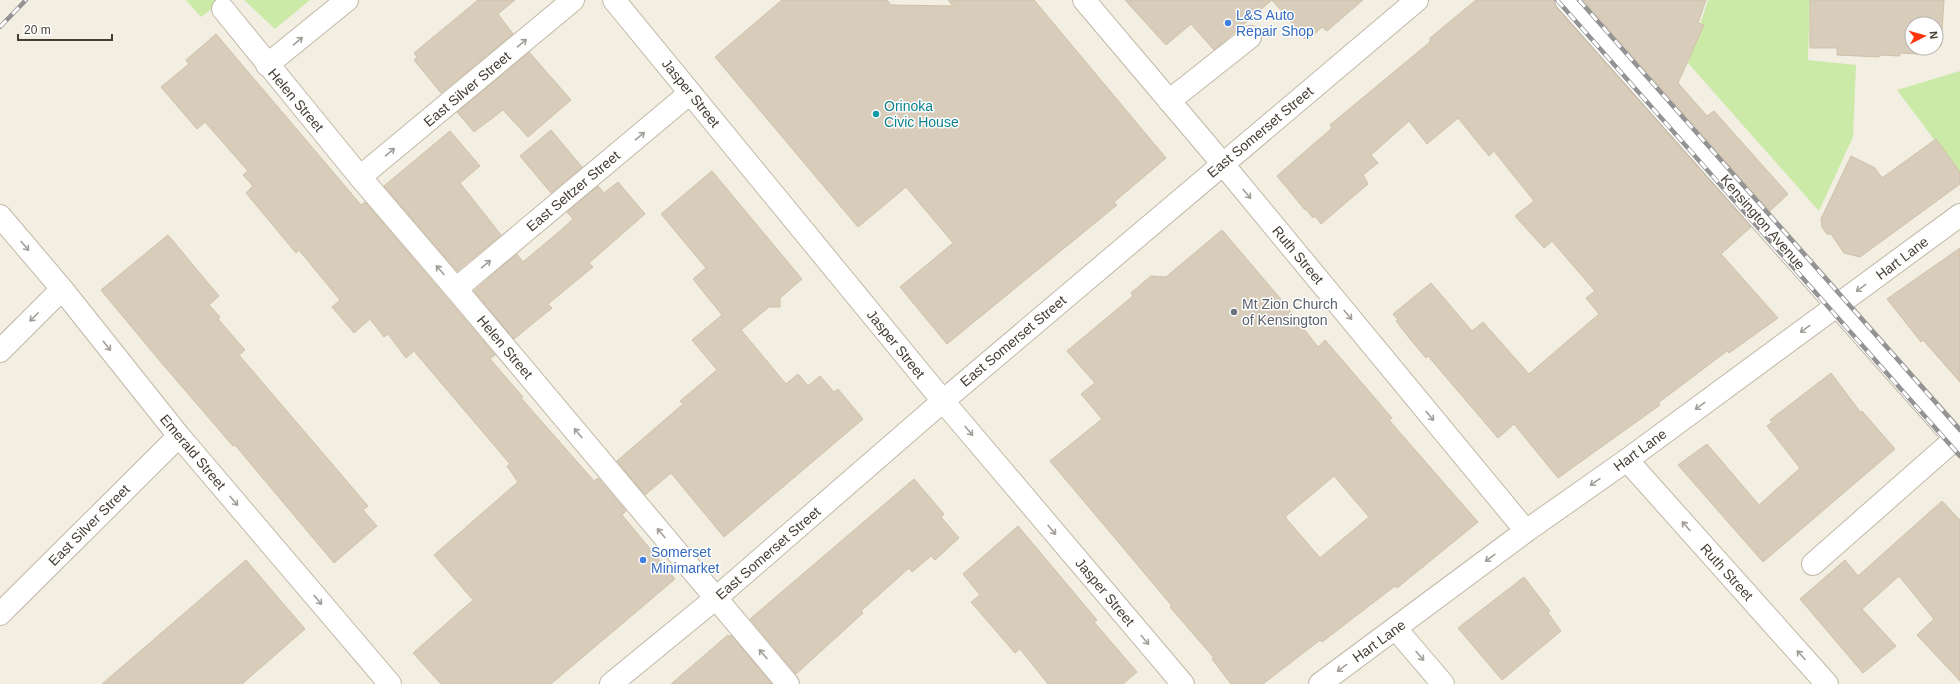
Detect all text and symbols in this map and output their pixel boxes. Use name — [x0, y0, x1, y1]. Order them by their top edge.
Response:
place label: L&S Auto Repair Shop — [1236, 7, 1314, 39]
scale bar — [18, 16, 112, 42]
north arrow — [1904, 16, 1944, 56]
marker: L&S Auto Repair Shop — [1223, 18, 1233, 28]
text: 20 m — [24, 23, 51, 37]
text: N — [1928, 30, 1940, 40]
one-way arrow — [292, 36, 303, 45]
one-way arrow — [517, 38, 528, 47]
street label: East Silver Street — [420, 48, 514, 130]
street label: Jasper Street — [659, 56, 723, 130]
street label: Helen Street — [265, 65, 327, 135]
street label: East Somerset Street — [1204, 83, 1316, 181]
place label: Orinoka Civic House — [884, 98, 959, 130]
marker: Orinoka Civic House — [871, 109, 881, 119]
one-way arrow — [634, 131, 645, 140]
street label: East Seltzer Street — [523, 147, 623, 235]
one-way arrow — [384, 148, 395, 157]
street label: Kensington Avenue — [1717, 171, 1809, 273]
one-way arrow — [1243, 188, 1252, 199]
street label: Ruth Street — [1269, 223, 1327, 287]
street label: Hart Lane — [1873, 233, 1932, 283]
one-way arrow — [21, 240, 30, 251]
one-way arrow — [481, 259, 492, 268]
one-way arrow — [435, 264, 444, 275]
one-way arrow — [1856, 284, 1867, 292]
street label: East Somerset Street — [957, 292, 1069, 390]
place label: Mt Zion Church of Kensington — [1242, 296, 1338, 328]
street label: Jasper Street — [864, 307, 928, 381]
marker: Mt Zion Church of Kensington — [1229, 307, 1239, 317]
one-way arrow — [1343, 310, 1352, 321]
one-way arrow — [29, 312, 39, 321]
street label: Helen Street — [474, 312, 536, 382]
one-way arrow — [1800, 325, 1811, 333]
one-way arrow — [103, 341, 112, 352]
one-way arrow — [1695, 402, 1706, 410]
one-way arrow — [1426, 410, 1435, 421]
street label: Emerald Street — [157, 411, 229, 493]
one-way arrow — [964, 425, 973, 436]
street label: Hart Lane — [1610, 425, 1670, 475]
one-way arrow — [573, 428, 582, 439]
one-way arrow — [1590, 478, 1601, 486]
street label: East Silver Street — [45, 481, 133, 569]
one-way arrow — [230, 496, 239, 506]
street label: East Somerset Street — [713, 503, 824, 603]
one-way arrow — [1682, 521, 1691, 532]
one-way arrow — [1048, 524, 1057, 535]
one-way arrow — [657, 528, 666, 538]
street label: Ruth Street — [1697, 540, 1757, 604]
place label: Somerset Minimarket — [651, 544, 720, 576]
one-way arrow — [1484, 554, 1495, 562]
marker: Somerset Minimarket — [638, 555, 648, 565]
street label: Jasper Street — [1072, 555, 1138, 629]
one-way arrow — [314, 595, 323, 605]
street label: Hart Lane — [1349, 616, 1409, 666]
one-way arrow — [1141, 634, 1150, 645]
one-way arrow — [758, 649, 767, 659]
one-way arrow — [1796, 650, 1805, 660]
one-way arrow — [1415, 651, 1424, 662]
one-way arrow — [1337, 664, 1348, 672]

